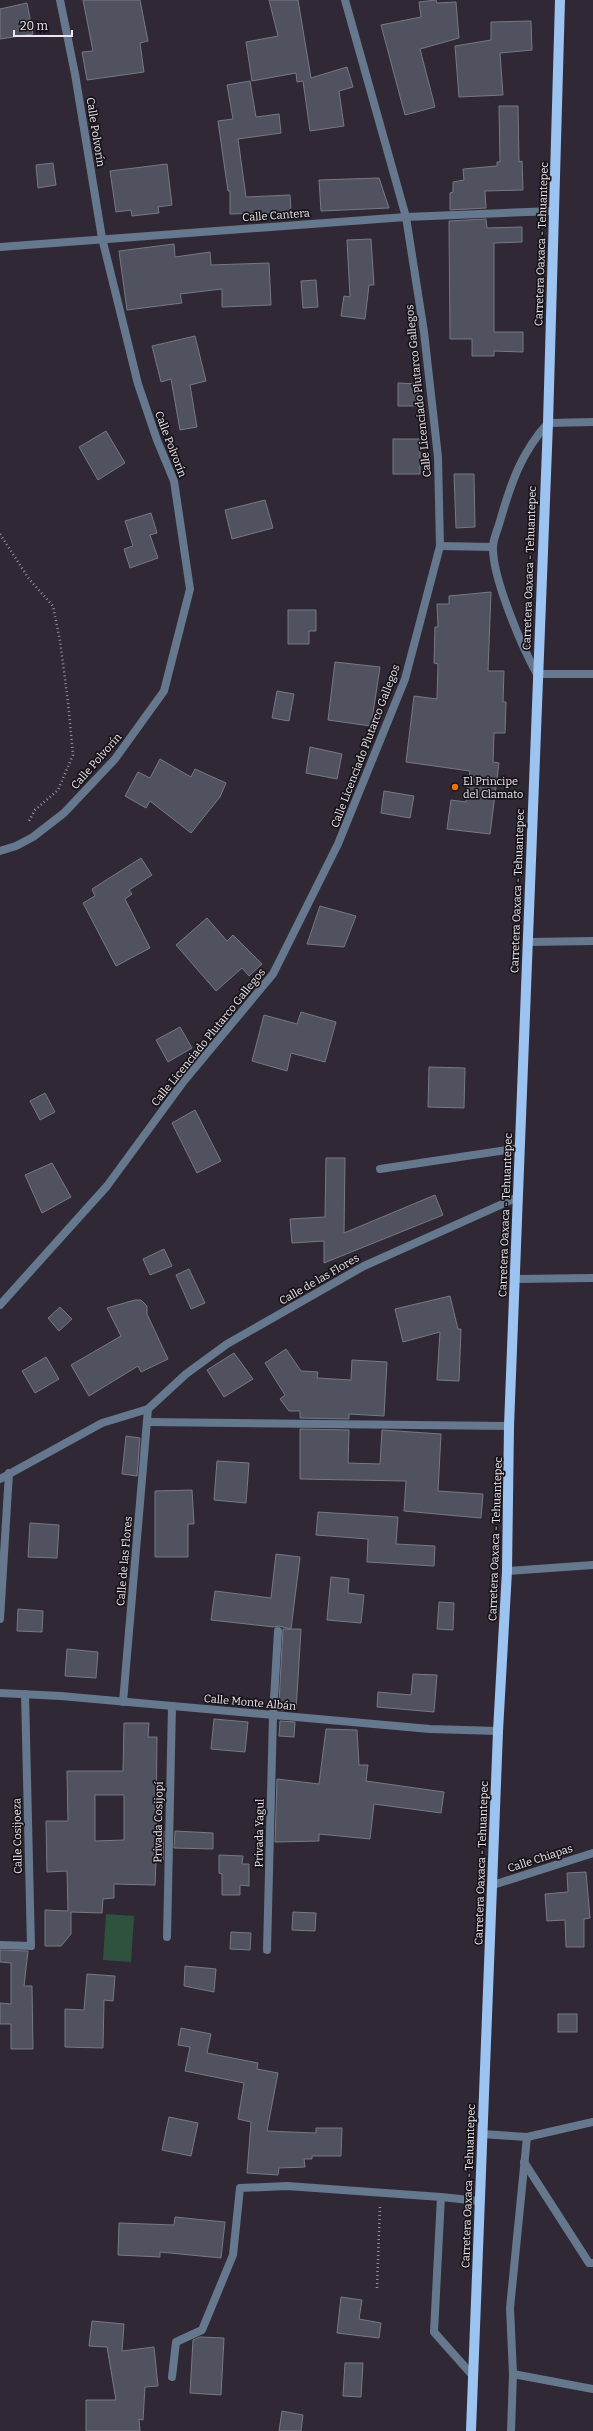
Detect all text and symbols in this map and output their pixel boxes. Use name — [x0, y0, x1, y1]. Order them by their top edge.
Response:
scale bar — [14, 12, 72, 38]
text: 20 m — [20, 19, 49, 33]
street label: Calle Polvorín — [84, 97, 107, 168]
street label: Carretera Oaxaca - Tehuantepec — [532, 161, 551, 326]
street label: Calle Cantera — [242, 207, 310, 224]
street label: Calle Licenciado Plutarco Gallegos — [403, 304, 434, 478]
street label: Calle Polvorín — [152, 409, 189, 479]
street label: Carretera Oaxaca - Tehuantepec — [520, 485, 539, 650]
street label: Calle Licenciado Plutarco Gallegos — [328, 663, 403, 830]
street label: Calle Polvorín — [69, 731, 124, 792]
place label: El Principe del Clamato — [463, 775, 523, 801]
marker: El Principe del Clamato — [450, 782, 460, 792]
street label: Carretera Oaxaca - Tehuantepec — [508, 808, 527, 973]
street label: Calle Licenciado Plutarco Gallegos — [149, 966, 268, 1109]
street label: Carretera Oaxaca - Tehuantepec — [496, 1132, 515, 1297]
street label: Calle de las Flores — [277, 1251, 362, 1308]
street label: Carretera Oaxaca - Tehuantepec — [486, 1456, 505, 1621]
street label: Calle de las Flores — [114, 1516, 135, 1606]
street label: Calle Monte Albán — [203, 1692, 297, 1713]
street label: Carretera Oaxaca - Tehuantepec — [472, 1780, 491, 1945]
street label: Privada Cosijopí — [151, 1781, 166, 1863]
street label: Calle Cosijoeza — [10, 1798, 25, 1874]
street label: Privada Yagul — [252, 1799, 267, 1867]
street label: Calle Chiapas — [506, 1842, 575, 1875]
street label: Carretera Oaxaca - Tehuantepec — [459, 2103, 478, 2268]

